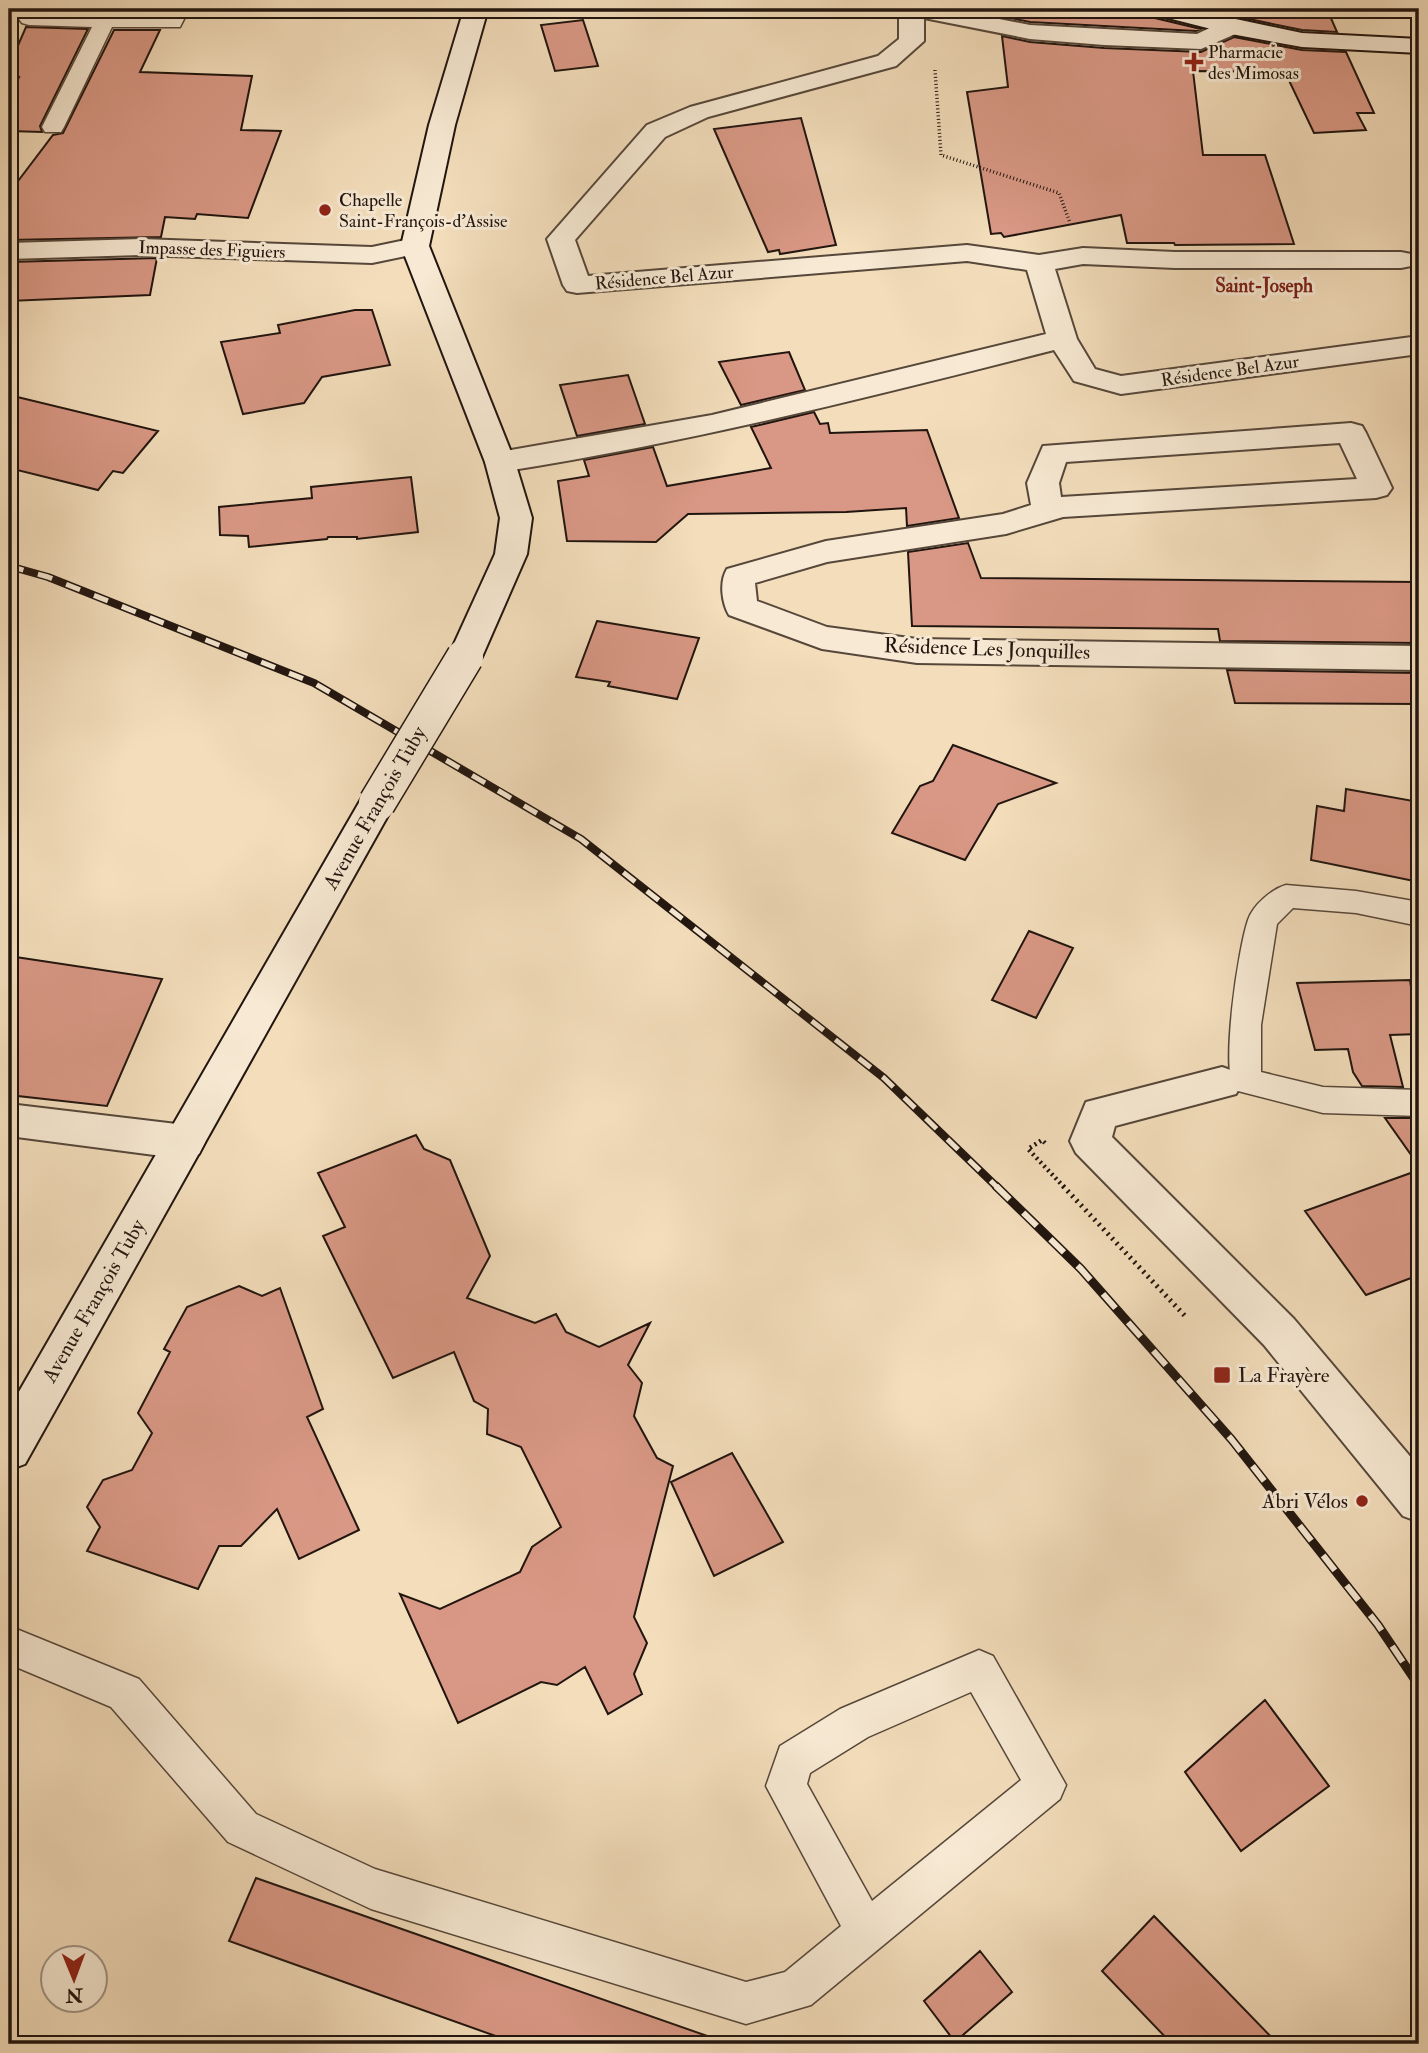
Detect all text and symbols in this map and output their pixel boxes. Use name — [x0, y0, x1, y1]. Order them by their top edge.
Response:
place label: Pharmacie des Mimosas — [1208, 41, 1299, 85]
marker: Pharmacie des Mimosas — [1186, 54, 1202, 70]
place label: Chapelle Saint-François-d'Assise — [339, 189, 508, 233]
marker: Chapelle Saint-François-d'Assise — [317, 202, 333, 218]
street label: Impasse des Figuiers — [138, 236, 286, 264]
street label: Résidence Bel Azur — [594, 260, 735, 296]
district label: Saint-Joseph — [1215, 274, 1313, 299]
street label: Résidence Bel Azur — [1159, 350, 1301, 392]
street label: Résidence Les Jonquilles — [883, 632, 1091, 666]
street label: Avenue François Tuby — [317, 721, 433, 895]
street label: Avenue François Tuby — [36, 1214, 152, 1388]
place label: La Frayère — [1238, 1362, 1330, 1389]
marker: La Frayère — [1212, 1365, 1232, 1385]
place label: Abri Vélos — [1261, 1488, 1348, 1515]
marker: Abri Vélos — [1354, 1493, 1370, 1509]
north arrow — [38, 1944, 108, 2014]
text: N — [65, 1983, 84, 2007]

